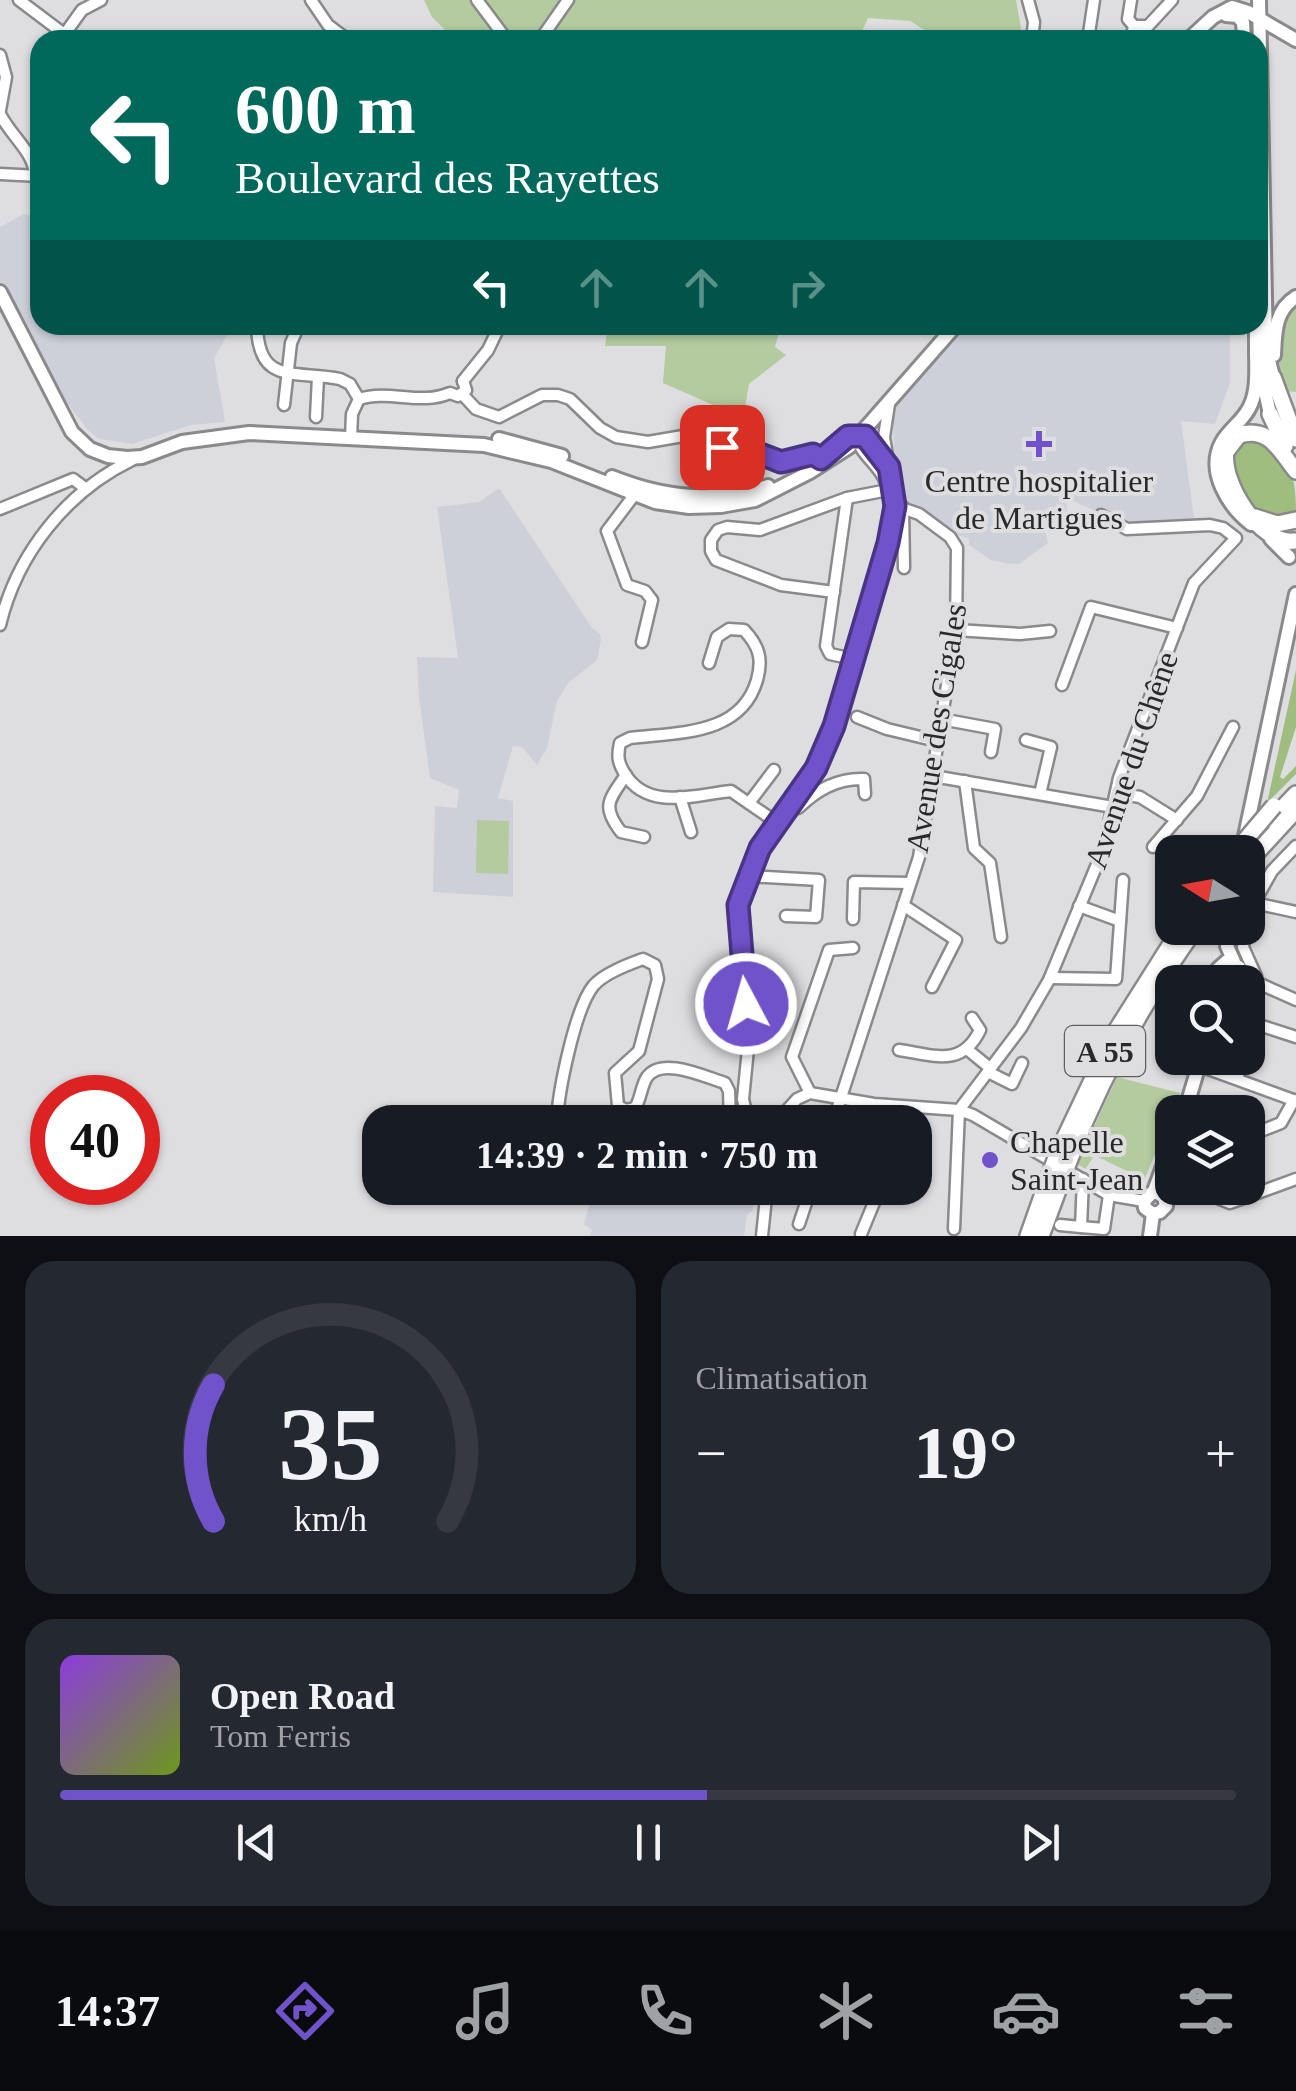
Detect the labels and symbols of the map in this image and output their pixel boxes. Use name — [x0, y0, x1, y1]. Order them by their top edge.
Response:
pin — [680, 405, 765, 490]
marker: Centre hospitalier de Martigues — [1026, 431, 1052, 457]
place label: Centre hospitalier de Martigues — [925, 463, 1154, 536]
street label: Avenue des Cigales — [899, 601, 973, 855]
street label: Avenue du Chêne — [1077, 647, 1185, 873]
north arrow — [1155, 835, 1265, 945]
position arrow — [694, 952, 798, 1056]
road number: A 55 — [1065, 1026, 1145, 1076]
speed limit sign: 40 — [30, 1075, 160, 1205]
place label: Chapelle Saint-Jean — [1010, 1124, 1143, 1197]
marker: Chapelle Saint-Jean — [979, 1149, 1001, 1171]

